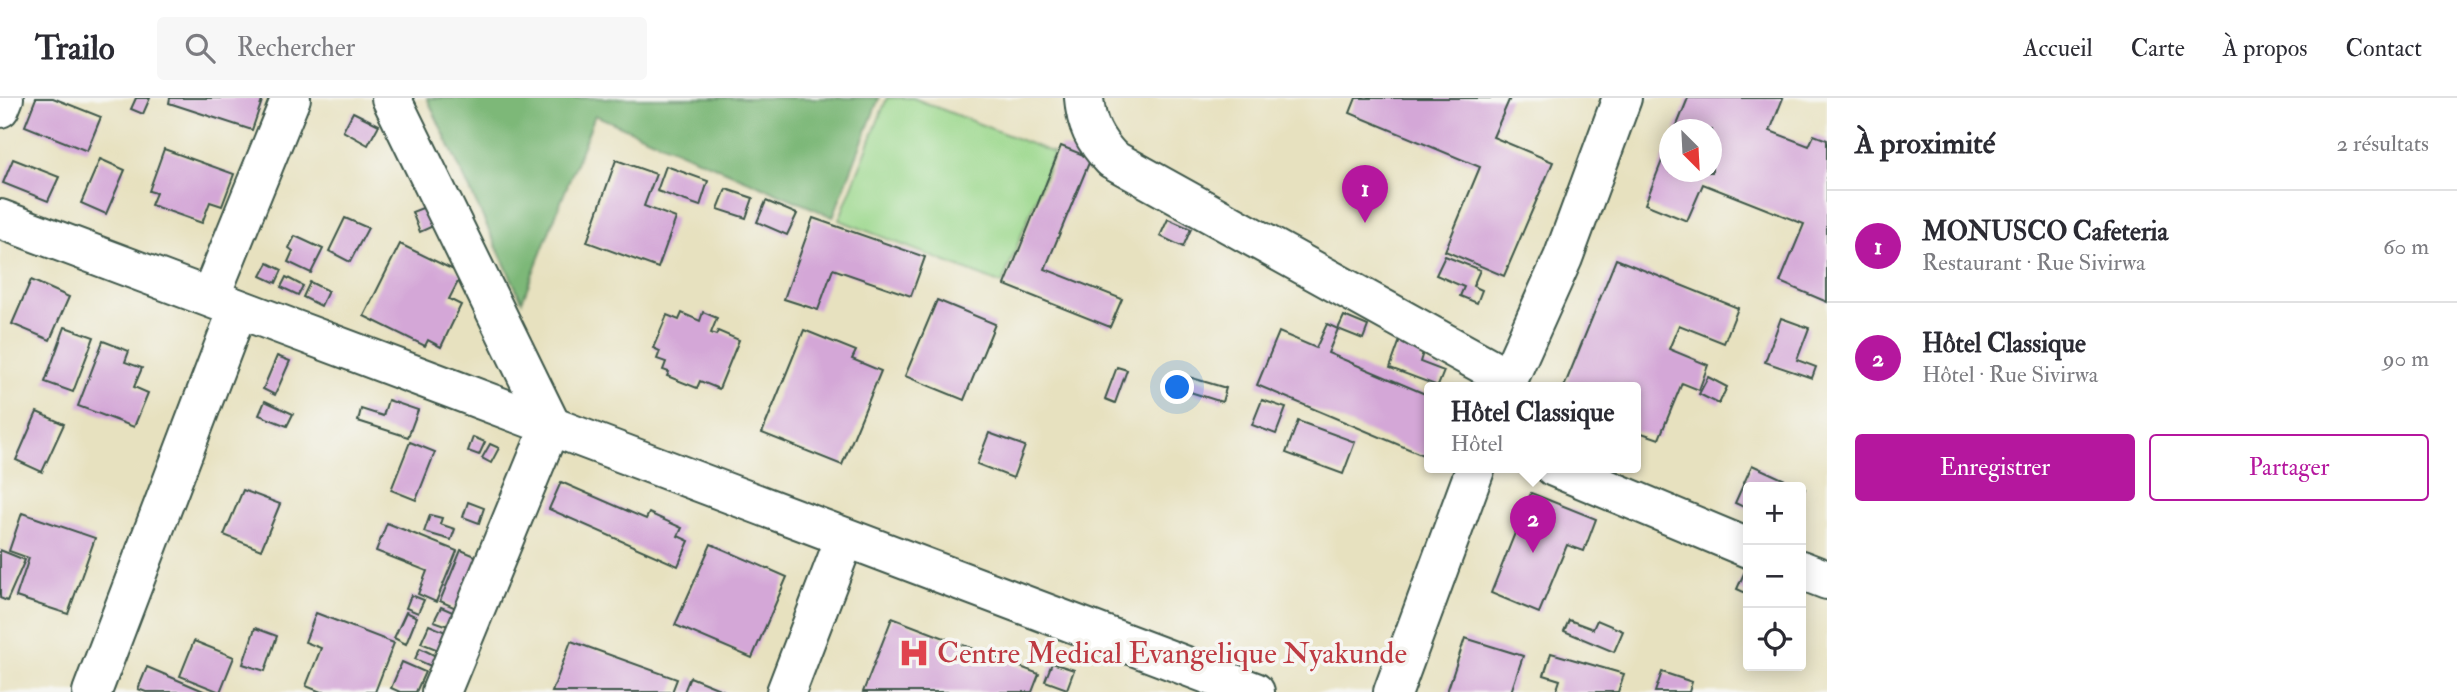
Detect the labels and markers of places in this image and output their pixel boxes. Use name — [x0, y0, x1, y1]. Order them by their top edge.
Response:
pin: 1 — [1342, 165, 1388, 223]
pin: 2 — [1510, 495, 1556, 553]
place label: Centre Medical Evangelique Nyakunde — [937, 635, 1407, 672]
hospital icon: Centre Medical Evangelique Nyakunde — [897, 636, 931, 670]

